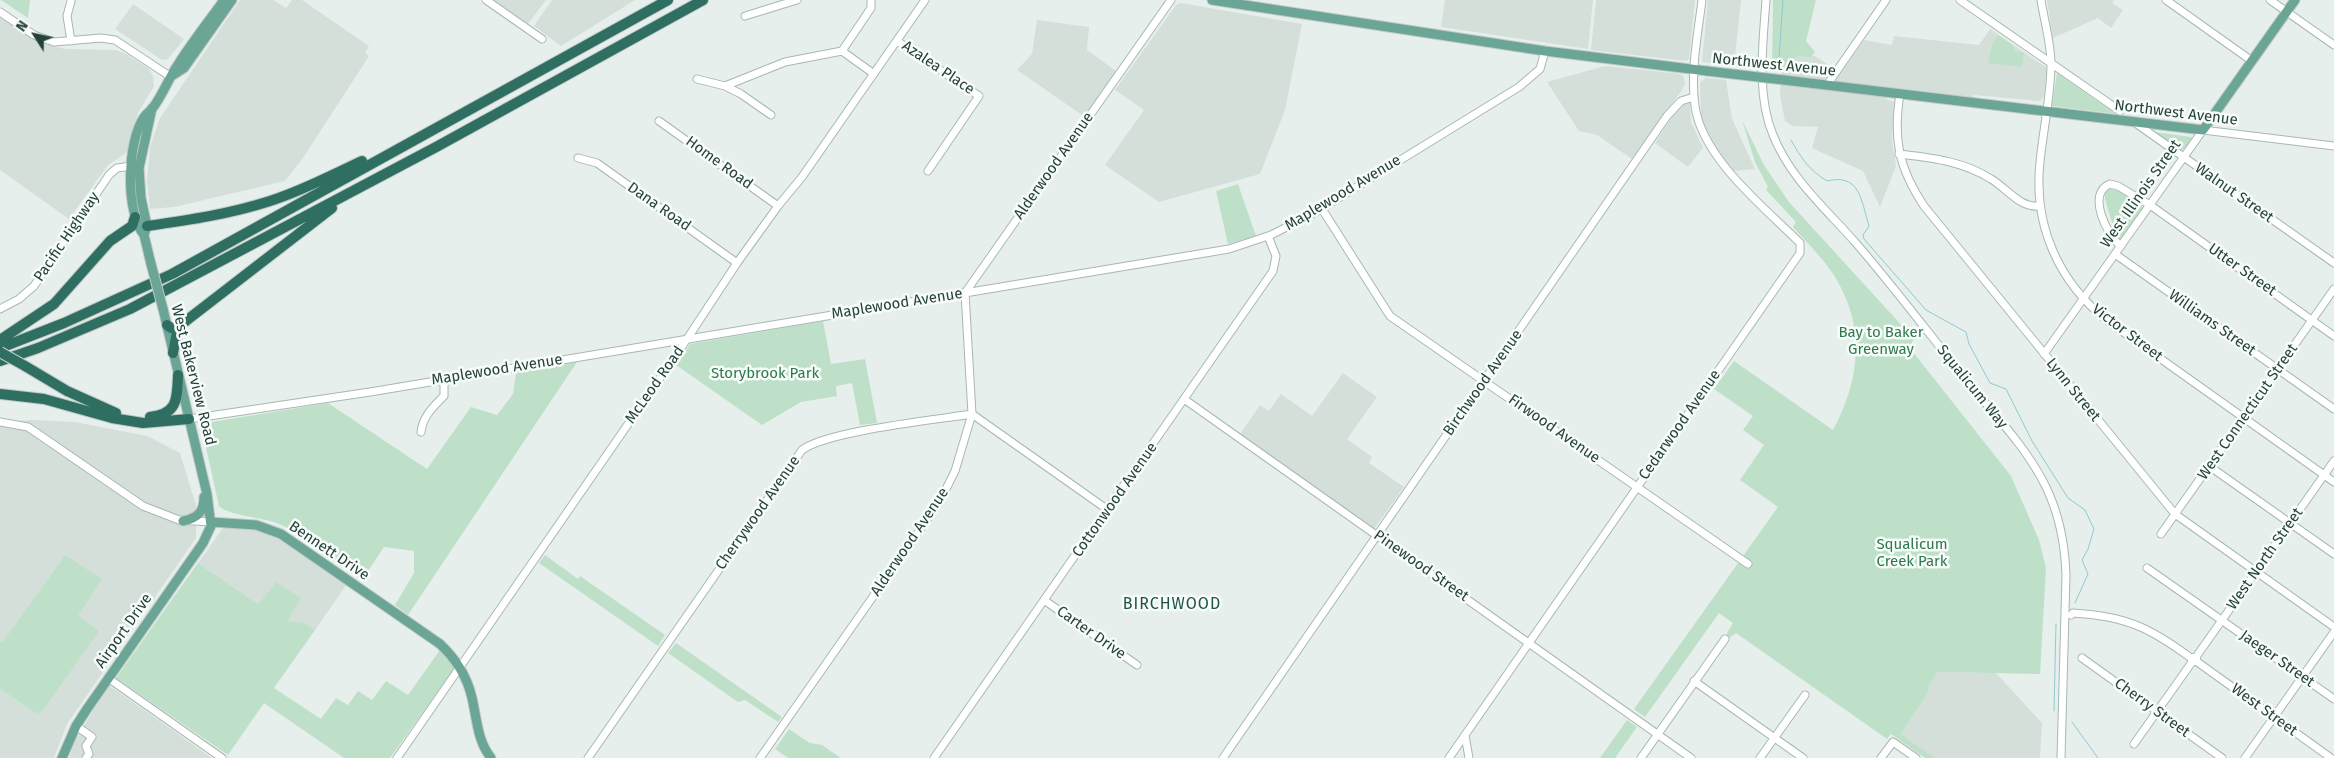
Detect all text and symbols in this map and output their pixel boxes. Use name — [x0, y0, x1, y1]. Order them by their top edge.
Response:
north arrow — [10, 10, 60, 60]
text: N — [13, 17, 32, 35]
street label: Azalea Place — [898, 37, 978, 99]
street label: Northwest Avenue — [1711, 50, 1837, 80]
street label: Northwest Avenue — [2113, 97, 2239, 129]
street label: Alderwood Avenue — [1010, 109, 1098, 223]
street label: Home Road — [682, 133, 756, 193]
street label: West Illinois Street — [2097, 137, 2185, 251]
street label: Maplewood Avenue — [1282, 151, 1404, 235]
street label: Walnut Street — [2191, 159, 2277, 227]
street label: Dana Road — [624, 179, 694, 235]
street label: Pacific Highway — [30, 189, 104, 285]
street label: Utter Street — [2204, 240, 2280, 300]
street label: Maplewood Avenue — [830, 285, 964, 323]
street label: Williams Street — [2165, 286, 2259, 360]
street label: Victor Street — [2088, 300, 2166, 366]
street label: West Bakerview Road — [167, 303, 219, 447]
park label: Bay to Baker Greenway — [1838, 324, 1924, 359]
street label: Birchwood Avenue — [1440, 326, 1526, 440]
street label: West Connecticut Street — [2194, 340, 2302, 484]
street label: Squalicum Way — [1933, 342, 2011, 432]
street label: McLeod Road — [622, 343, 688, 427]
street label: Maplewood Avenue — [430, 351, 564, 389]
street label: Lynn Street — [2042, 355, 2104, 425]
park label: Storybrook Park — [711, 365, 819, 383]
street label: Cedarwood Avenue — [1635, 367, 1725, 483]
street label: Firwood Avenue — [1505, 391, 1603, 467]
street label: Cottonwood Avenue — [1069, 439, 1161, 561]
street label: Cherrywood Avenue — [712, 452, 804, 574]
street label: Alderwood Avenue — [867, 484, 953, 600]
street label: West North Street — [2223, 504, 2307, 614]
street label: Bennett Drive — [285, 518, 373, 584]
street label: Pinewood Street — [1370, 527, 1472, 605]
park label: Squalicum Creek Park — [1876, 536, 1948, 571]
street label: Airport Drive — [92, 590, 156, 672]
district label: BIRCHWOOD — [1122, 595, 1222, 615]
street label: Carter Drive — [1053, 603, 1129, 663]
street label: Jaeger Street — [2236, 627, 2318, 691]
street label: Cherry Street — [2111, 675, 2193, 741]
street label: West Street — [2227, 680, 2301, 740]

